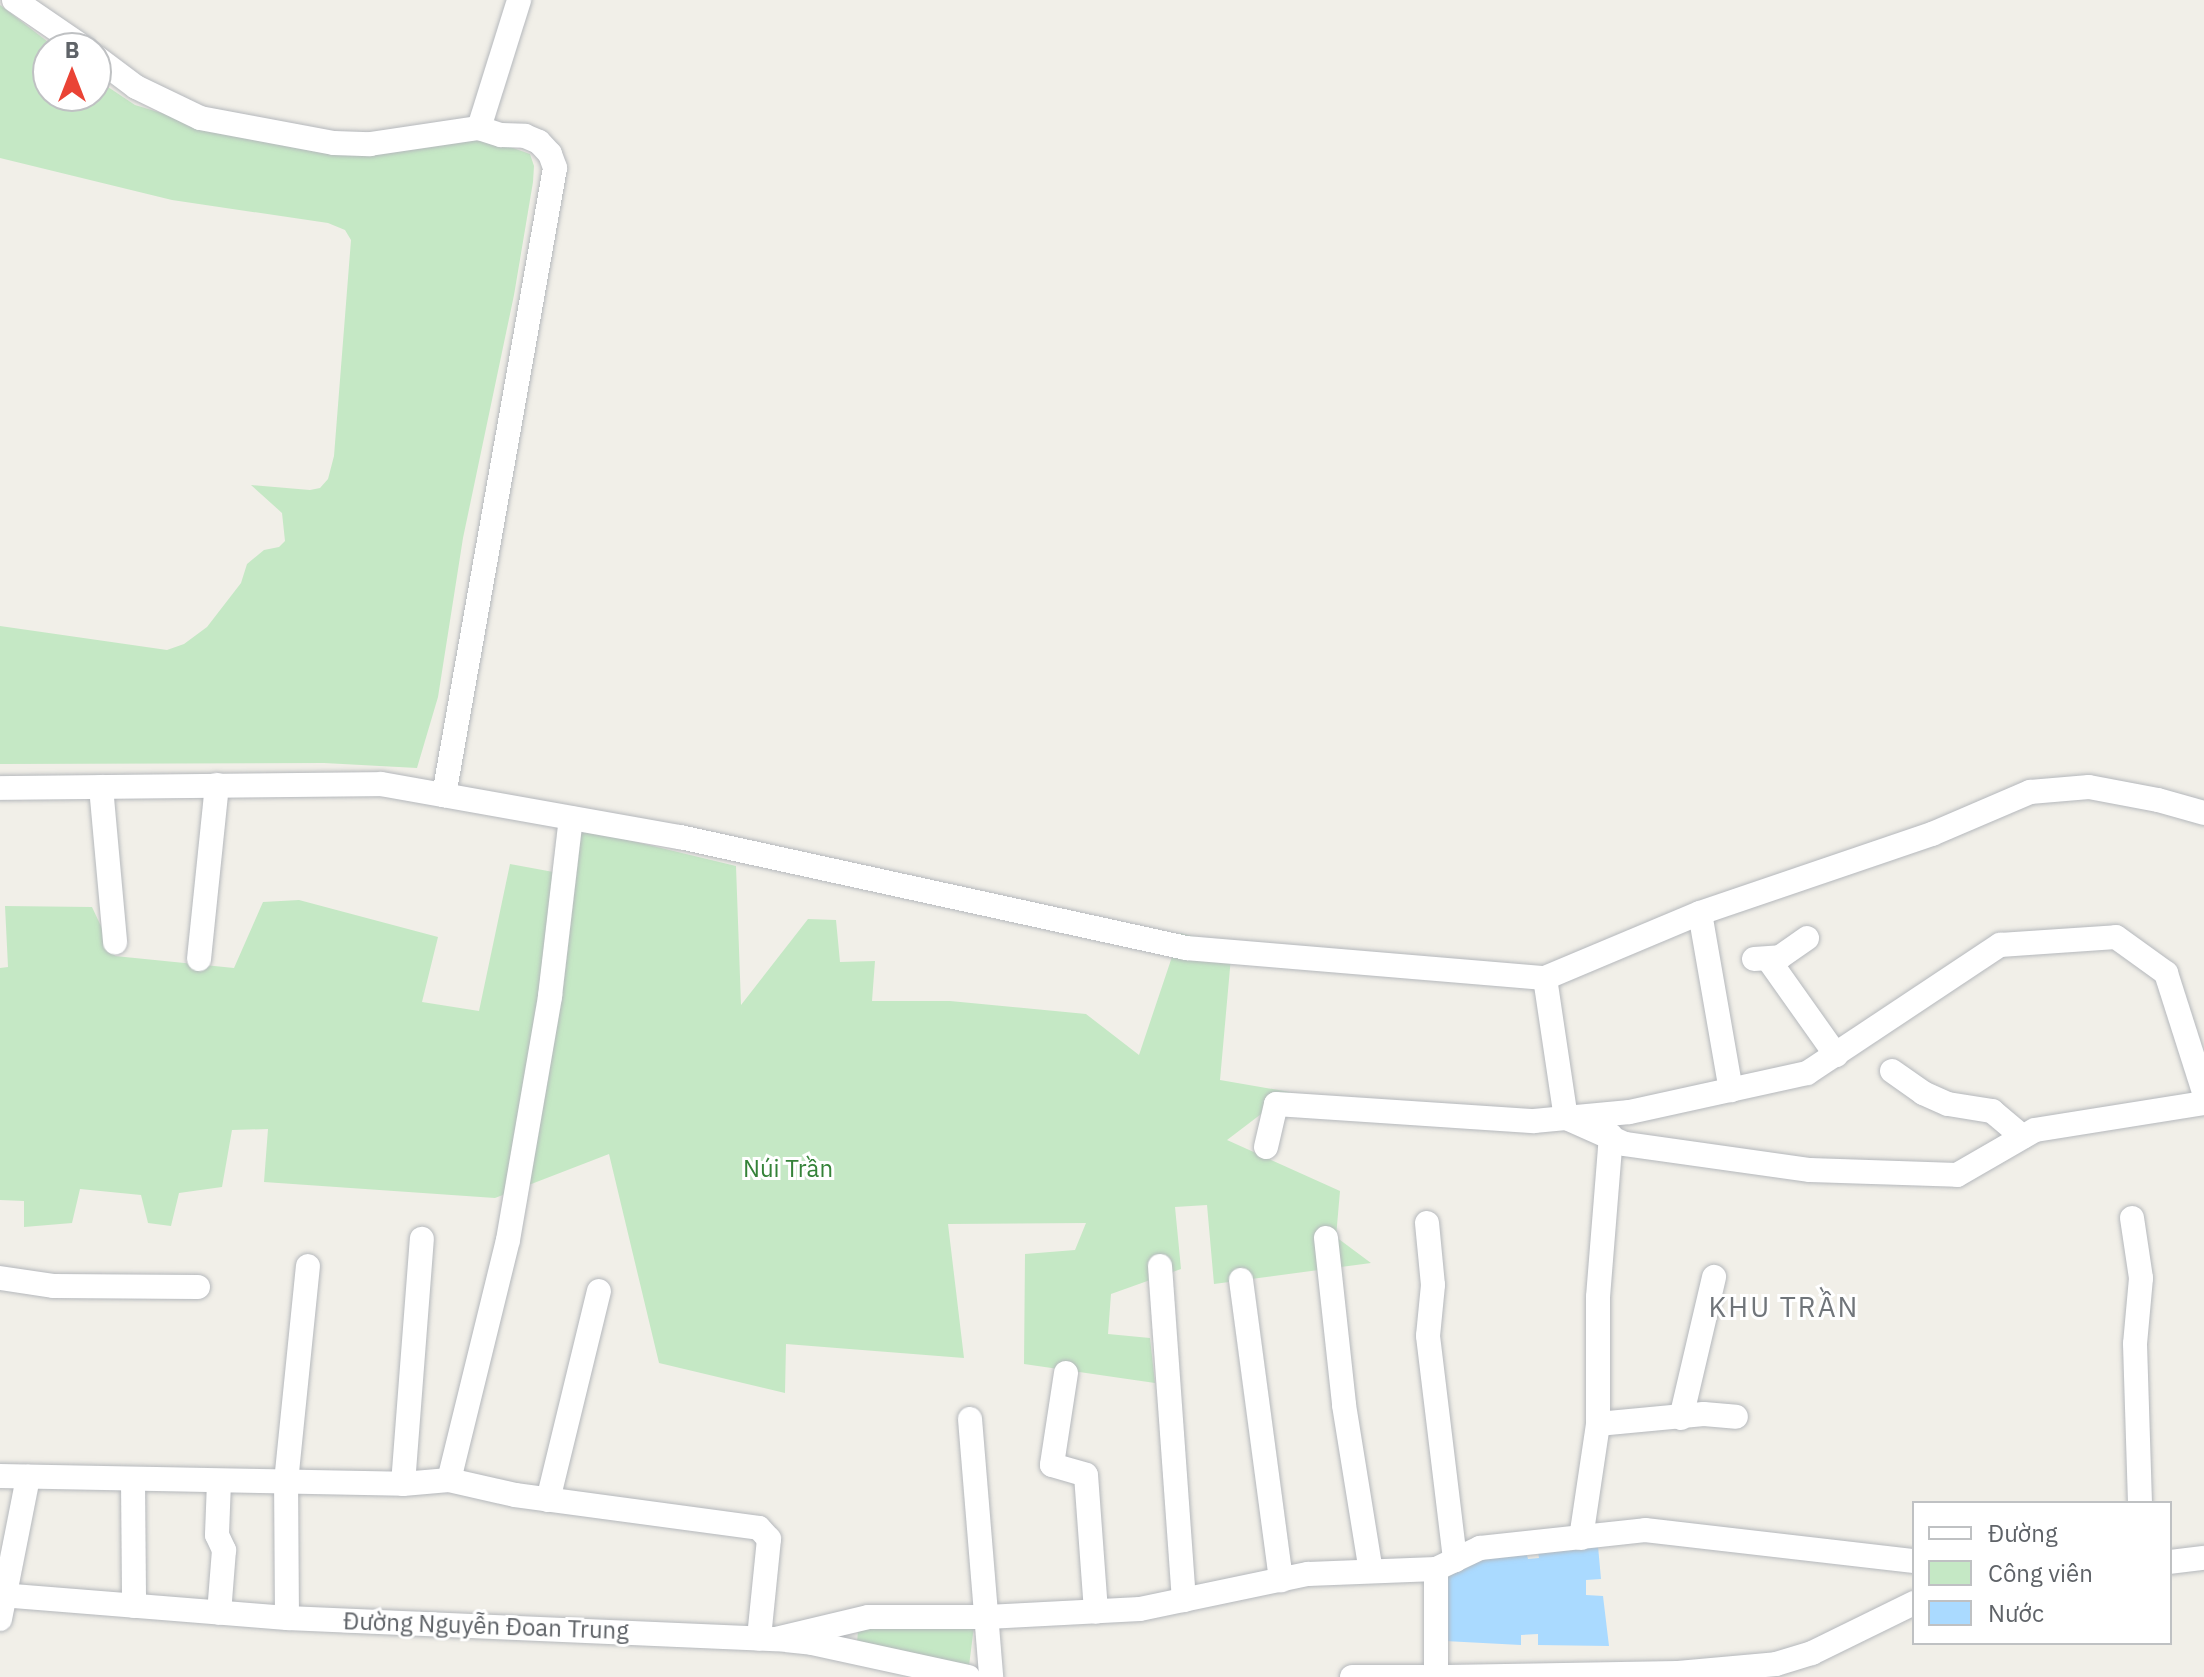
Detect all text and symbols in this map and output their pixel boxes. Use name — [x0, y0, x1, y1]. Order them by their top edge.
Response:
north arrow — [32, 32, 112, 112]
text: B — [65, 35, 79, 64]
park label: Núi Trần — [743, 1155, 833, 1183]
district label: KHU TRẦN — [1709, 1290, 1859, 1324]
legend — [1912, 1501, 2172, 1645]
text: Đường — [1988, 1517, 2058, 1549]
text: Công viên — [1988, 1557, 2093, 1589]
text: Nước — [1988, 1597, 2044, 1629]
street label: Đường Nguyễn Đoan Trung — [343, 1607, 629, 1645]

